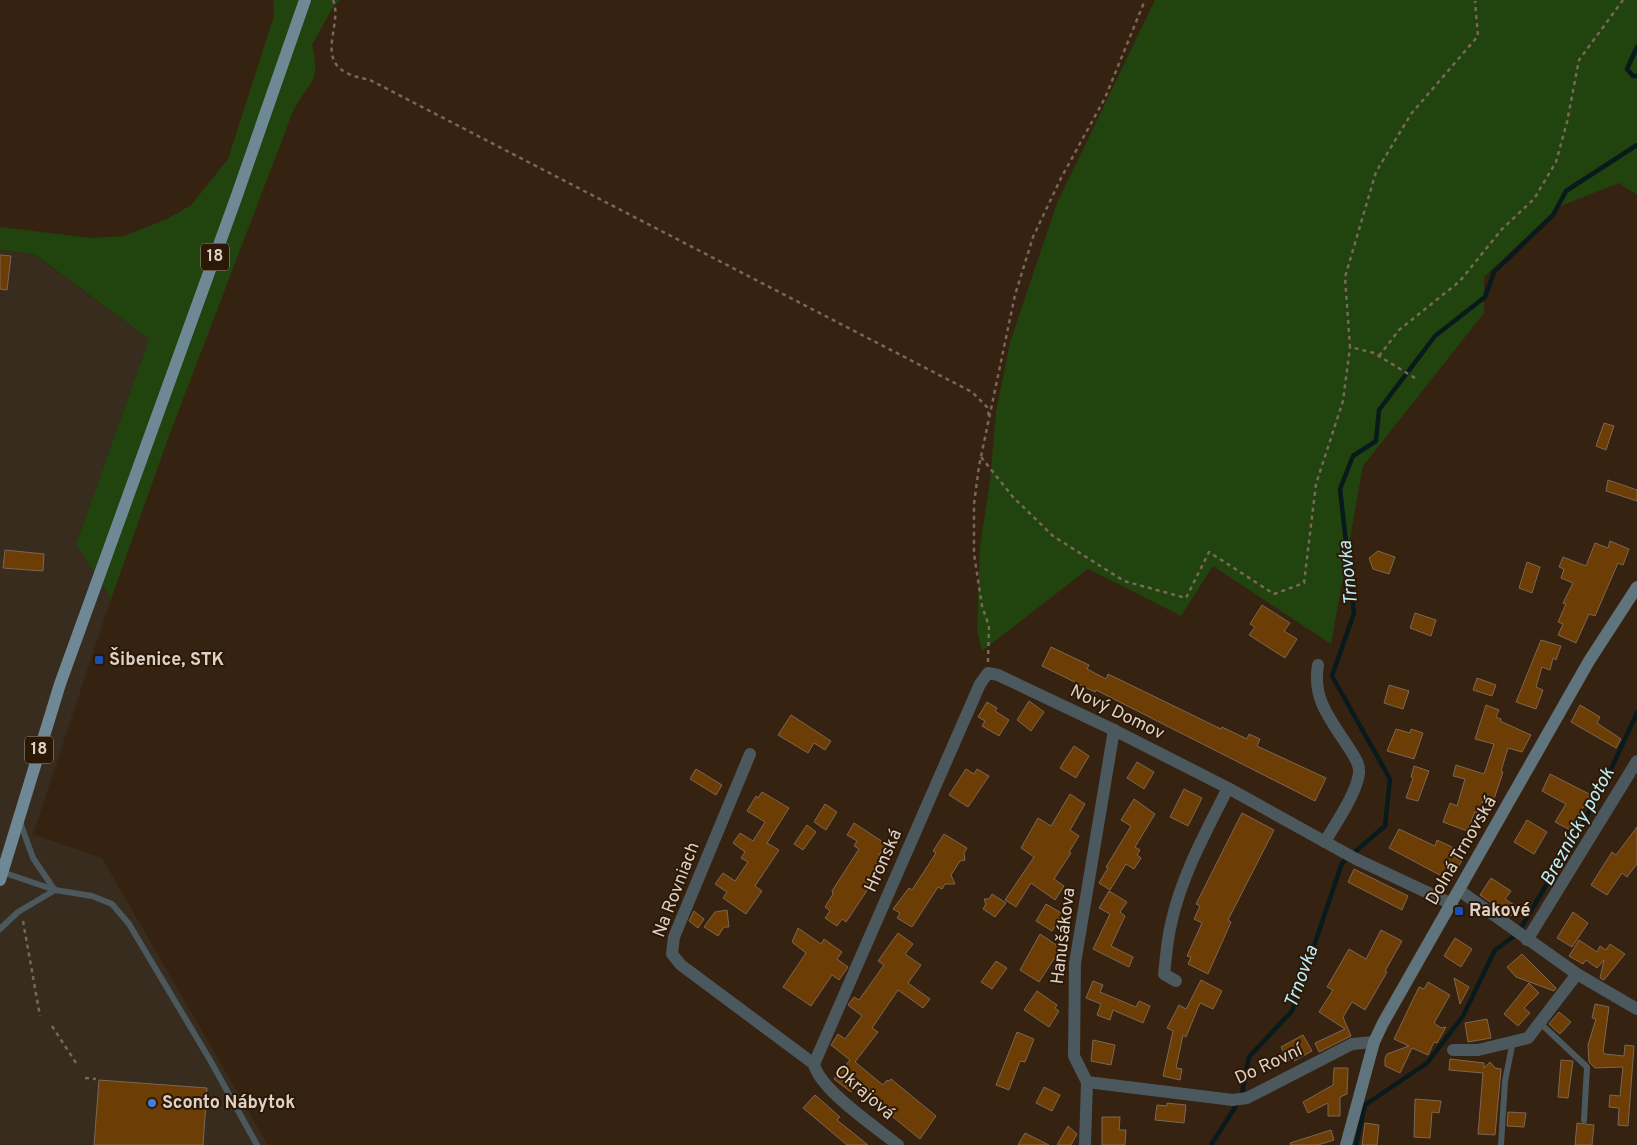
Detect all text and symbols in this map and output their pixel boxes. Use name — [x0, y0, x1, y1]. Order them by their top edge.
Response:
road number: 18 — [201, 243, 229, 270]
water label: Trnovka — [1334, 539, 1364, 607]
place label: Šibenice, STK — [109, 647, 225, 672]
marker: Šibenice, STK — [93, 654, 105, 666]
street label: Nový Domov — [1066, 680, 1168, 746]
road number: 18 — [25, 736, 53, 764]
water label: Breznícky potok — [1536, 763, 1621, 890]
street label: Dolná Trnovská — [1421, 792, 1503, 910]
street label: Hronská — [860, 826, 908, 896]
street label: Na Rovniach — [648, 839, 706, 941]
street label: Hanušákova — [1047, 886, 1081, 986]
place label: Rakové — [1469, 900, 1530, 923]
marker: Rakové — [1453, 905, 1465, 917]
water label: Trnovka — [1280, 942, 1324, 1012]
street label: Do Rovní — [1232, 1039, 1308, 1091]
street label: Okrajová — [829, 1060, 899, 1126]
place label: Sconto Nábytok — [162, 1092, 295, 1115]
marker: Sconto Nábytok — [146, 1097, 158, 1109]

